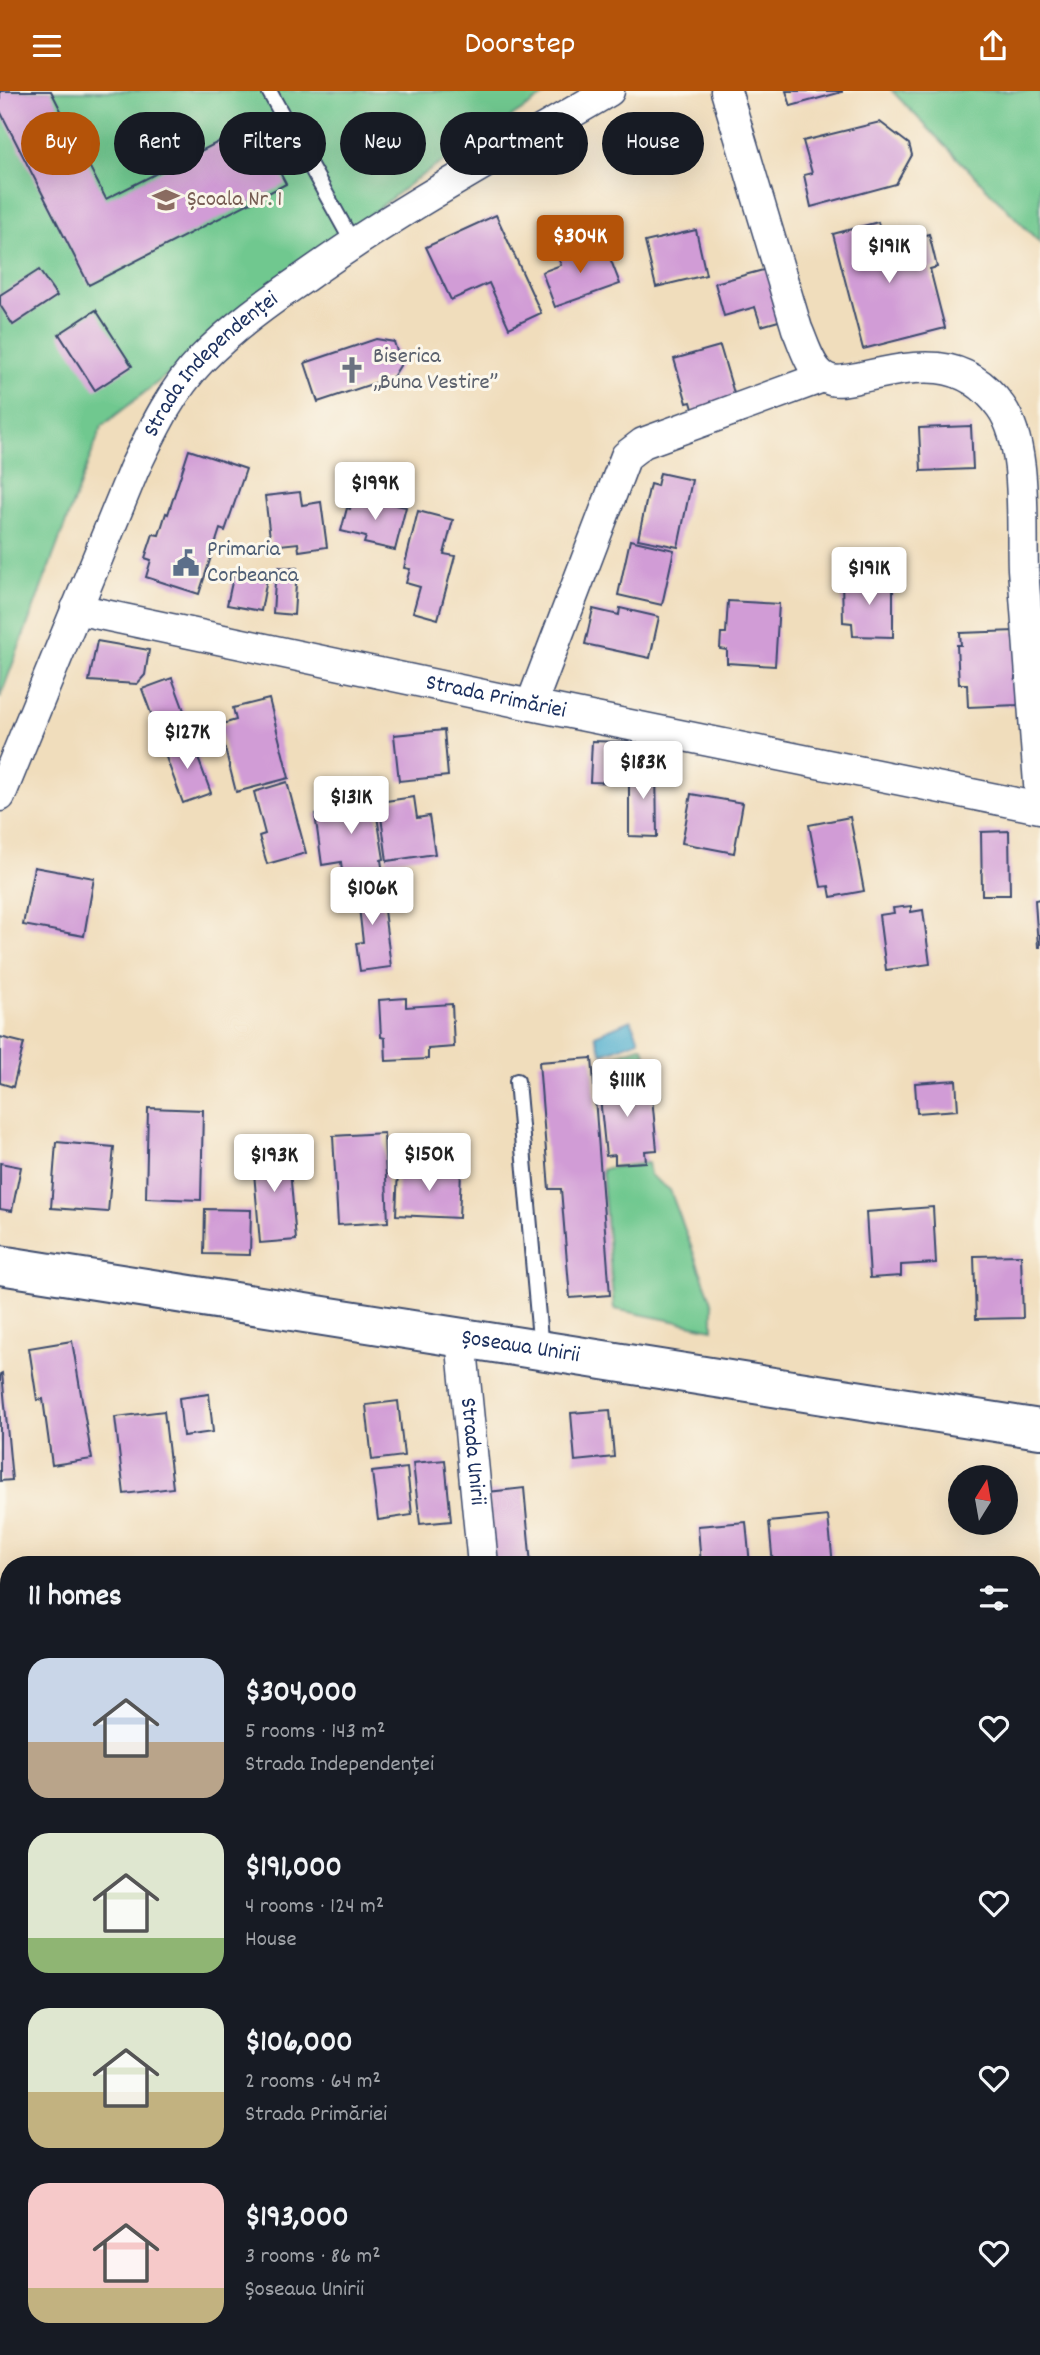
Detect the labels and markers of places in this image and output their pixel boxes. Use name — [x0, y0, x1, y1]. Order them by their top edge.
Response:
place label: Școala Nr. 1 — [187, 184, 282, 217]
school or university icon: Școala Nr. 1 — [151, 185, 181, 215]
pin: $304K — [531, 215, 629, 275]
pin: $191K — [840, 225, 938, 285]
place label: Biserica „Buna Vestire” — [373, 341, 498, 400]
church icon: Biserica „Buna Vestire” — [337, 355, 367, 385]
pin: $199K — [326, 463, 424, 522]
place label: Primaria Corbeanca — [207, 534, 300, 593]
pin: $191K — [820, 547, 918, 607]
public building icon: Primaria Corbeanca — [171, 548, 201, 578]
pin: $127K — [138, 711, 236, 771]
pin: $183K — [594, 741, 692, 801]
pin: $131K — [302, 777, 400, 836]
pin: $106K — [323, 867, 421, 927]
pin: $111K — [578, 1059, 676, 1119]
pin: $150K — [380, 1133, 478, 1193]
pin: $193K — [225, 1135, 323, 1194]

